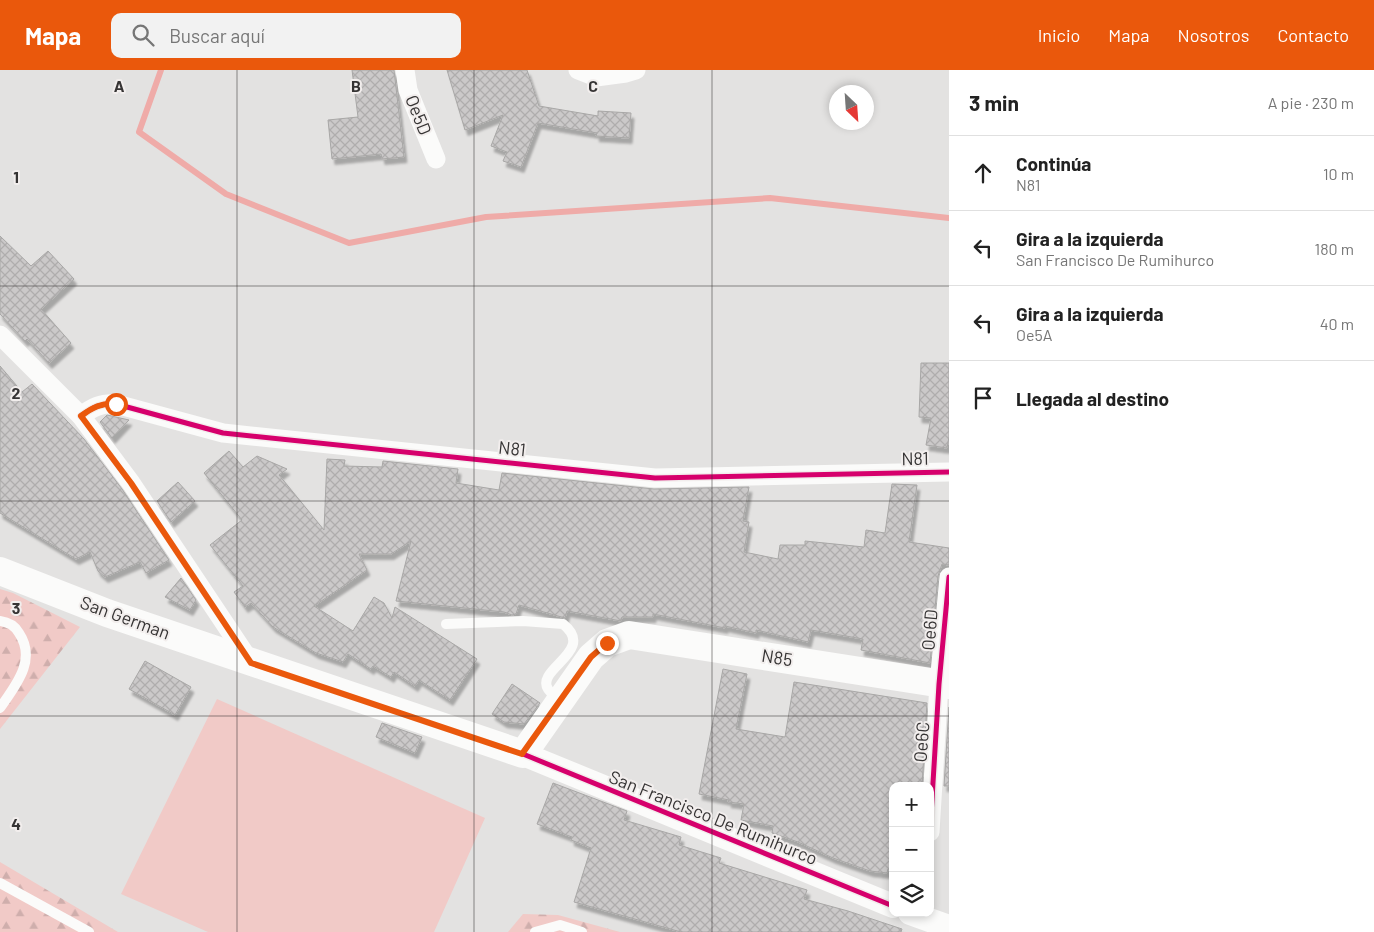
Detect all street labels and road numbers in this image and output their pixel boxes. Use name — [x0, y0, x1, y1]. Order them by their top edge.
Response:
street label: Oe5D — [401, 91, 437, 138]
street label: N81 — [497, 436, 527, 460]
street label: N81 — [901, 447, 929, 469]
street label: San German — [77, 591, 173, 643]
street label: Oe6D — [916, 608, 942, 651]
street label: N85 — [760, 644, 794, 670]
street label: Oe6C — [909, 721, 933, 763]
street label: San Francisco De Rumihurco — [606, 765, 821, 869]

